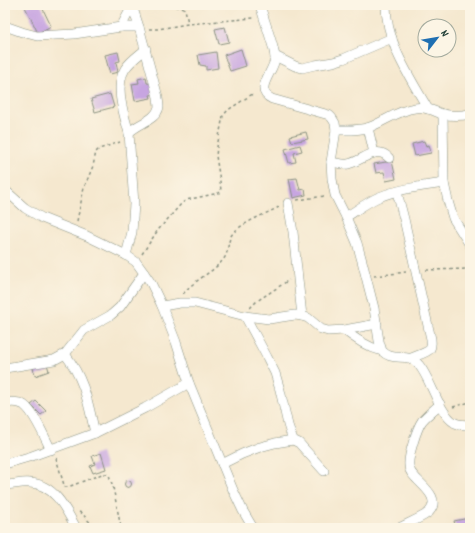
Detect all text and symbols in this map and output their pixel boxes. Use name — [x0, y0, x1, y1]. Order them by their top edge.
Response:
north arrow — [417, 18, 457, 58]
text: N — [436, 27, 452, 41]

